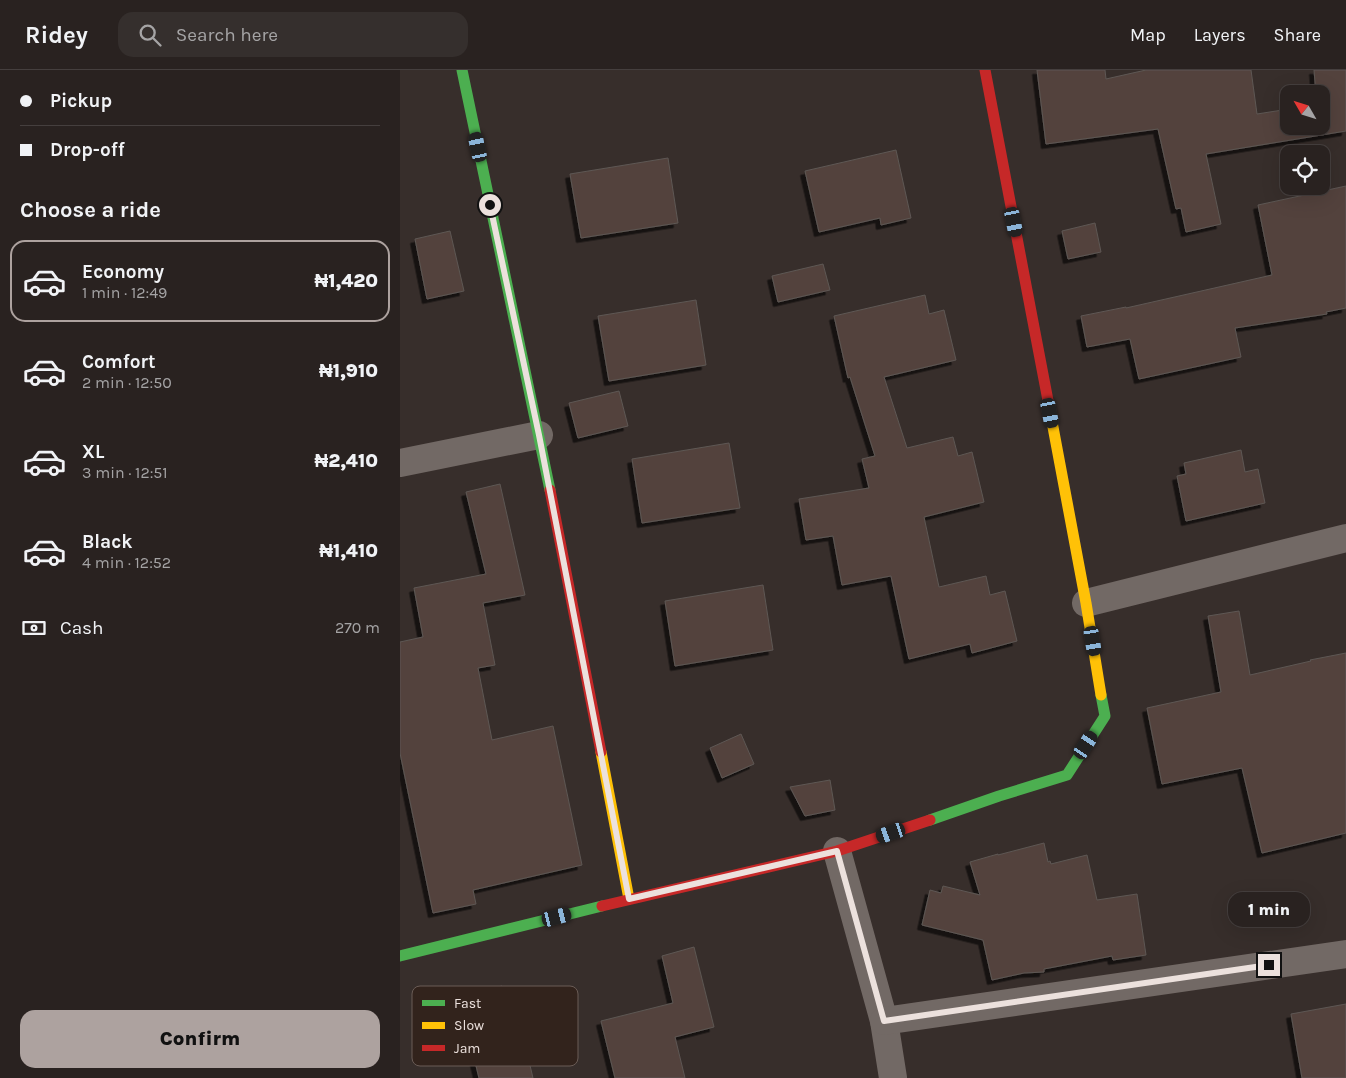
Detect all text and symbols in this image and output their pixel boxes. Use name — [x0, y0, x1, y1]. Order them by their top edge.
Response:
search box — [118, 12, 468, 57]
text: Ridey — [25, 21, 88, 49]
icon: search — [136, 21, 164, 49]
text: Search here — [176, 24, 278, 46]
text: Map — [1130, 24, 1166, 46]
text: Layers — [1194, 24, 1246, 46]
text: Share — [1274, 24, 1321, 46]
north arrow — [1280, 85, 1330, 135]
map controls — [1280, 85, 1330, 195]
text: Pickup — [50, 90, 112, 112]
car — [467, 131, 488, 163]
text: Drop-off — [50, 139, 125, 161]
button: locate — [1280, 145, 1330, 195]
route start — [479, 194, 501, 216]
text: Choose a ride — [20, 197, 161, 223]
car — [1003, 206, 1024, 238]
icon: car — [22, 259, 67, 304]
text: Economy — [82, 261, 164, 283]
text: ₦1,420 — [314, 270, 378, 292]
text: 1 min · 12:49 — [82, 283, 167, 302]
icon: car — [22, 349, 67, 394]
text: Comfort — [82, 351, 156, 373]
text: ₦1,910 — [319, 360, 378, 382]
text: 2 min · 12:50 — [82, 373, 172, 392]
car — [1039, 397, 1060, 429]
icon: car — [22, 439, 67, 484]
text: XL — [82, 441, 104, 463]
text: ₦2,410 — [314, 450, 378, 472]
text: 3 min · 12:51 — [82, 463, 168, 482]
icon: car — [22, 529, 67, 574]
text: Black — [82, 531, 133, 553]
text: ₦1,410 — [319, 540, 378, 562]
text: 4 min · 12:52 — [82, 553, 171, 572]
icon: cash — [20, 614, 48, 642]
text: Cash — [60, 617, 104, 639]
text: 270 m — [335, 618, 380, 637]
car — [1083, 625, 1102, 657]
car — [1071, 728, 1100, 762]
car — [874, 821, 907, 845]
callout: 1 min — [1228, 892, 1310, 928]
text: 1 min — [1248, 900, 1290, 919]
car — [540, 906, 573, 928]
route end — [1258, 954, 1280, 976]
legend — [412, 986, 578, 1066]
text: Fast — [454, 995, 481, 1012]
button: Confirm — [20, 1010, 380, 1068]
text: Slow — [454, 1017, 484, 1034]
text: Jam — [454, 1040, 480, 1057]

